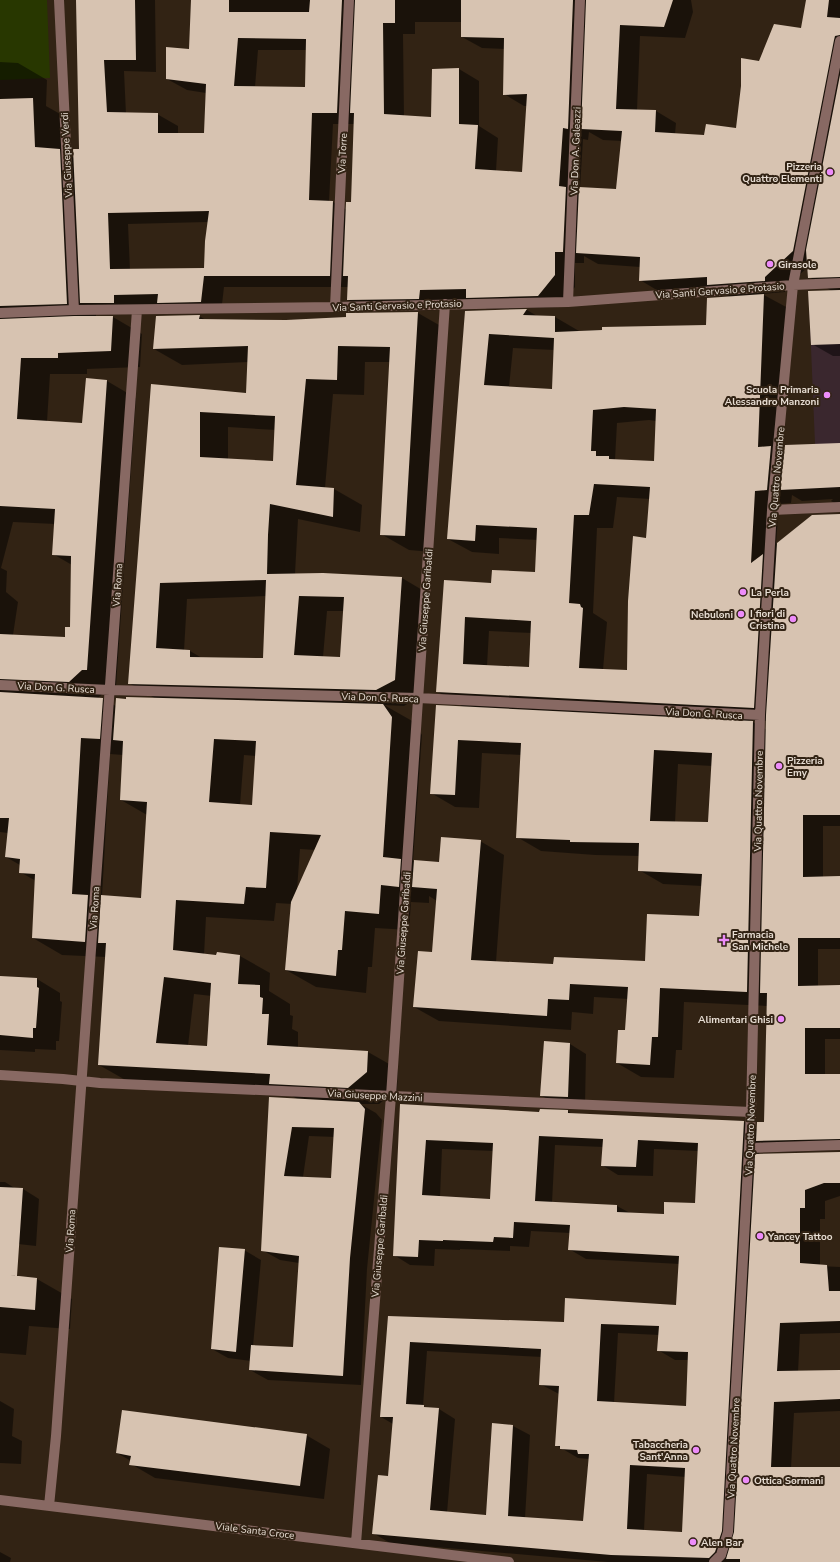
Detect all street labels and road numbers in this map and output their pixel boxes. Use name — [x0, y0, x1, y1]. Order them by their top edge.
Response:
street label: Via Don A. Galeazzi — [567, 107, 585, 196]
street label: Via Giuseppe Verdi — [58, 112, 76, 199]
street label: Via Torre — [335, 133, 351, 175]
street label: Via Santi Gervasio e Protasio — [654, 279, 785, 303]
street label: Via Santi Gervasio e Protasio — [331, 297, 462, 315]
street label: Via Quattro Novembre — [766, 426, 788, 529]
street label: Via Giuseppe Garibaldi — [415, 548, 437, 653]
street label: Via Roma — [109, 563, 126, 608]
street label: Via Don G. Rusca — [16, 679, 95, 697]
street label: Via Don G. Rusca — [340, 690, 419, 706]
street label: Via Don G. Rusca — [664, 705, 743, 723]
street label: Via Quattro Novembre — [751, 751, 767, 852]
street label: Via Giuseppe Garibaldi — [393, 871, 415, 976]
street label: Via Roma — [86, 886, 103, 931]
street label: Via Quattro Novembre — [742, 1074, 760, 1177]
street label: Via Giuseppe Mazzini — [326, 1086, 423, 1105]
street label: Via Giuseppe Garibaldi — [368, 1194, 391, 1299]
street label: Via Roma — [62, 1209, 79, 1254]
street label: Via Quattro Novembre — [724, 1397, 744, 1500]
street label: Viale Santa Croce — [214, 1519, 295, 1543]

